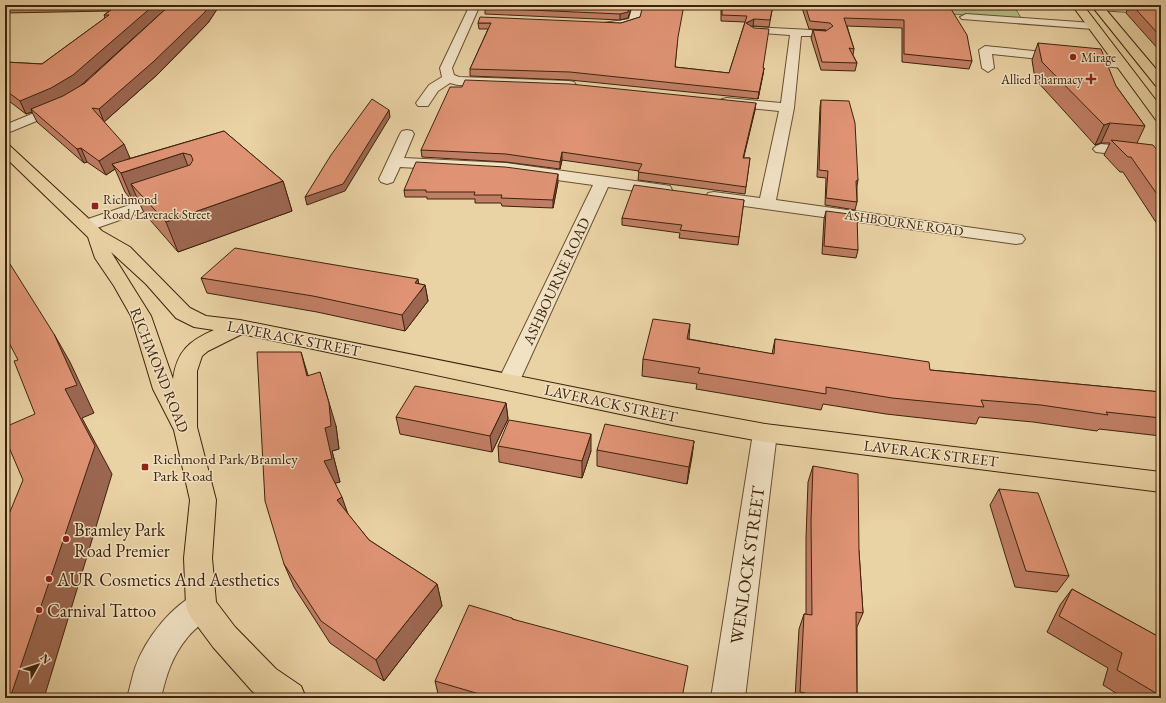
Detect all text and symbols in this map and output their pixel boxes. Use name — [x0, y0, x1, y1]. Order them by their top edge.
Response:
place label: Mirage — [1081, 49, 1116, 66]
marker: Mirage — [1068, 52, 1078, 62]
place label: Allied Pharmacy — [1000, 71, 1083, 88]
marker: Allied Pharmacy — [1086, 74, 1096, 84]
place label: Richmond Road/Laverack Street — [103, 191, 210, 223]
marker: Richmond Road/Laverack Street — [90, 201, 100, 211]
street label: ASHBOURNE ROAD — [843, 206, 965, 240]
street label: ASHBOURNE ROAD — [518, 214, 594, 349]
street label: RICHMOND ROAD — [126, 305, 194, 435]
street label: LAVERACK STREET — [226, 316, 363, 360]
street label: LAVERACK STREET — [543, 380, 680, 427]
street label: LAVERACK STREET — [863, 435, 1000, 471]
place label: Richmond Park/Bramley Park Road — [153, 449, 298, 485]
marker: Richmond Park/Bramley Park Road — [140, 462, 150, 472]
street label: WENLOCK STREET — [725, 484, 770, 646]
place label: Bramley Park Road Premier — [74, 518, 170, 562]
marker: Bramley Park Road Premier — [61, 534, 71, 544]
place label: AUR Cosmetics And Aesthetics — [56, 568, 280, 591]
marker: AUR Cosmetics And Aesthetics — [44, 574, 54, 584]
place label: Carnival Tattoo — [47, 599, 156, 622]
marker: Carnival Tattoo — [34, 605, 44, 615]
north arrow — [18, 645, 58, 685]
text: N — [38, 651, 54, 667]

